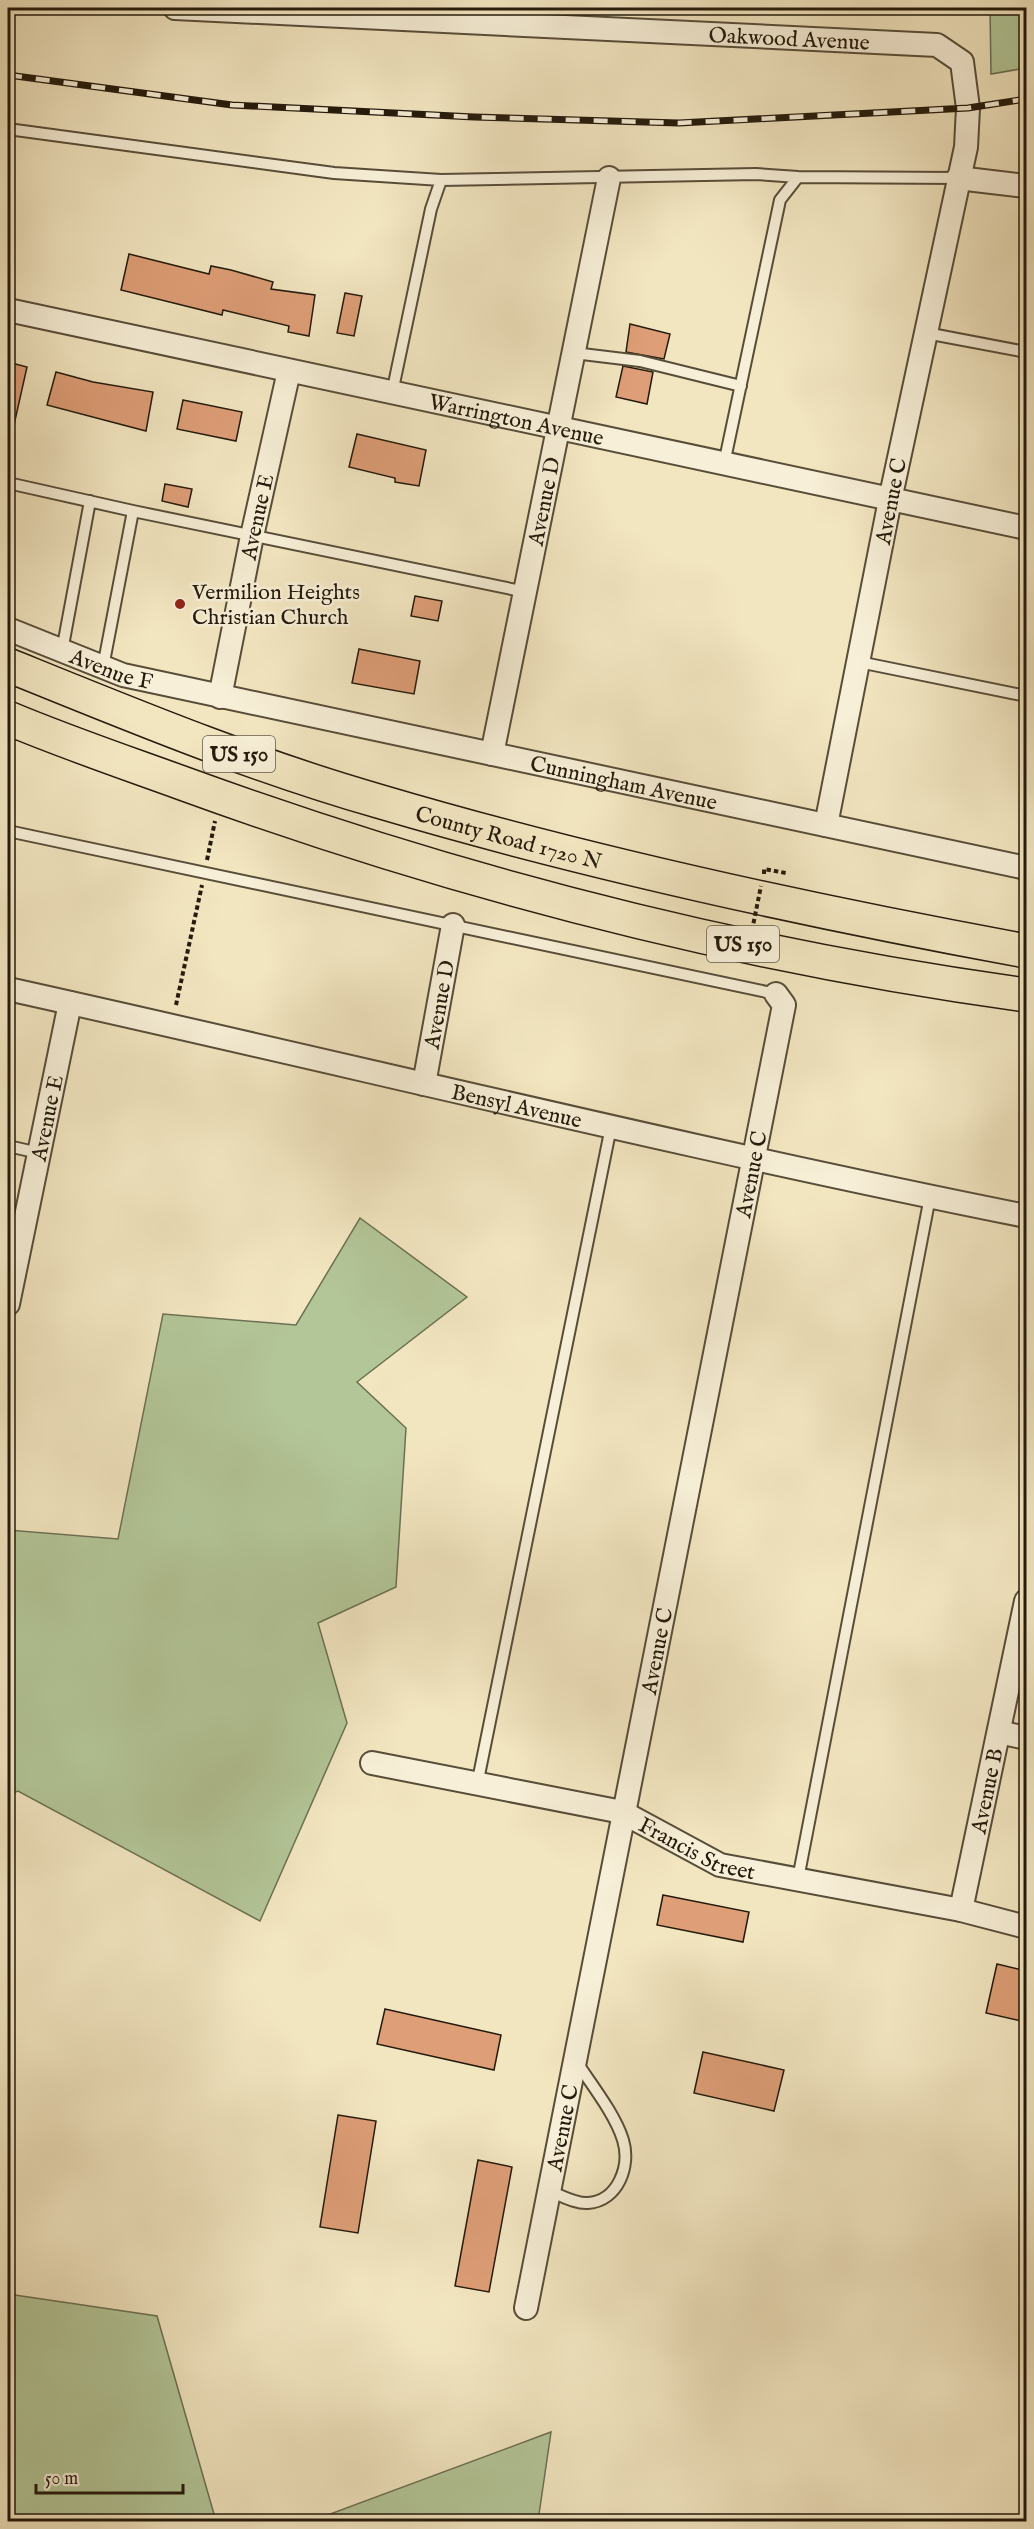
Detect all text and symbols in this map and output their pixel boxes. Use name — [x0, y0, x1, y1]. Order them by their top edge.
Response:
street label: Oakwood Avenue — [708, 22, 870, 58]
street label: Warrington Avenue — [426, 389, 606, 453]
street label: Avenue D — [522, 455, 568, 549]
street label: Avenue C — [870, 456, 914, 548]
street label: Avenue E — [235, 471, 282, 563]
place label: Vermilion Heights Christian Church — [191, 579, 360, 632]
marker: Vermilion Heights Christian Church — [173, 597, 187, 611]
street label: Avenue F — [64, 643, 155, 697]
road number: US 150 — [203, 736, 275, 772]
street label: Cunningham Avenue — [527, 750, 719, 818]
street label: County Road 1720 N — [412, 801, 604, 877]
road number: US 150 — [707, 926, 779, 962]
street label: Avenue D — [418, 958, 462, 1052]
street label: Avenue E — [26, 1073, 71, 1165]
street label: Bensyl Avenue — [449, 1079, 584, 1136]
street label: Avenue C — [730, 1129, 775, 1221]
street label: Avenue C — [636, 1605, 680, 1698]
street label: Avenue B — [965, 1746, 1011, 1837]
street label: Francis Street — [633, 1812, 758, 1887]
street label: Avenue C — [541, 2082, 586, 2175]
scale bar — [36, 2457, 183, 2495]
text: 50 m — [45, 2468, 78, 2491]

